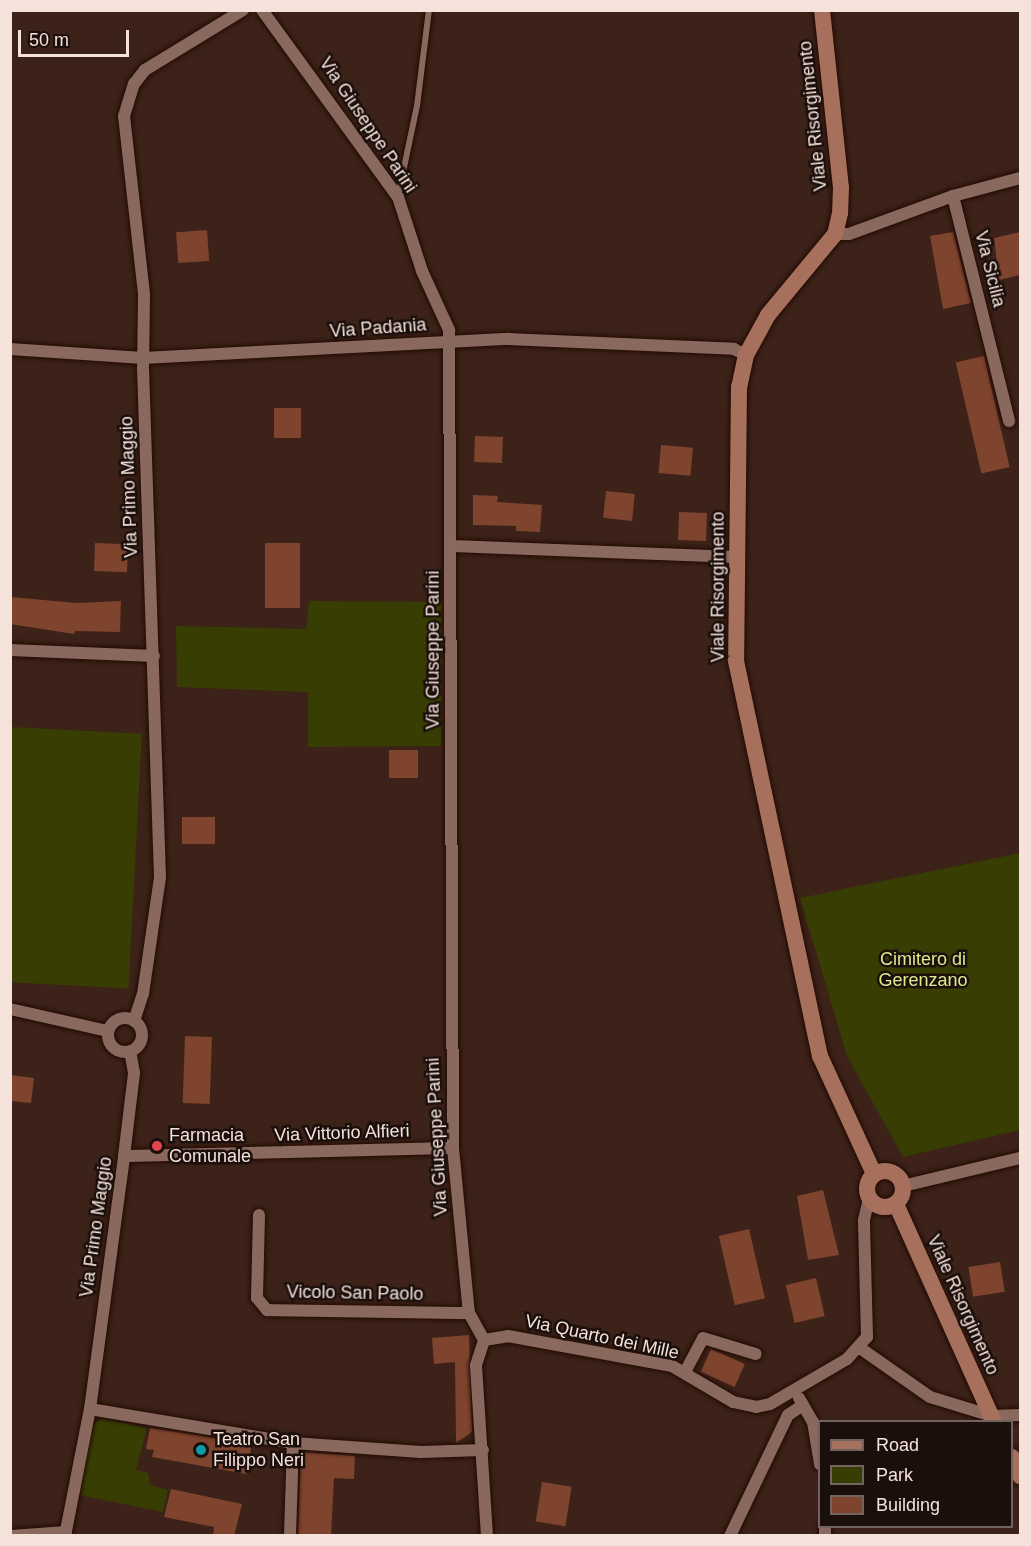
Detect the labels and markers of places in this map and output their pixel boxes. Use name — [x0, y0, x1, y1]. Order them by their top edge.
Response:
place label: Farmacia Comunale — [169, 1125, 251, 1168]
marker: Farmacia Comunale — [150, 1139, 164, 1153]
place label: Teatro San Filippo Neri — [213, 1429, 304, 1472]
marker: Teatro San Filippo Neri — [194, 1443, 208, 1457]

